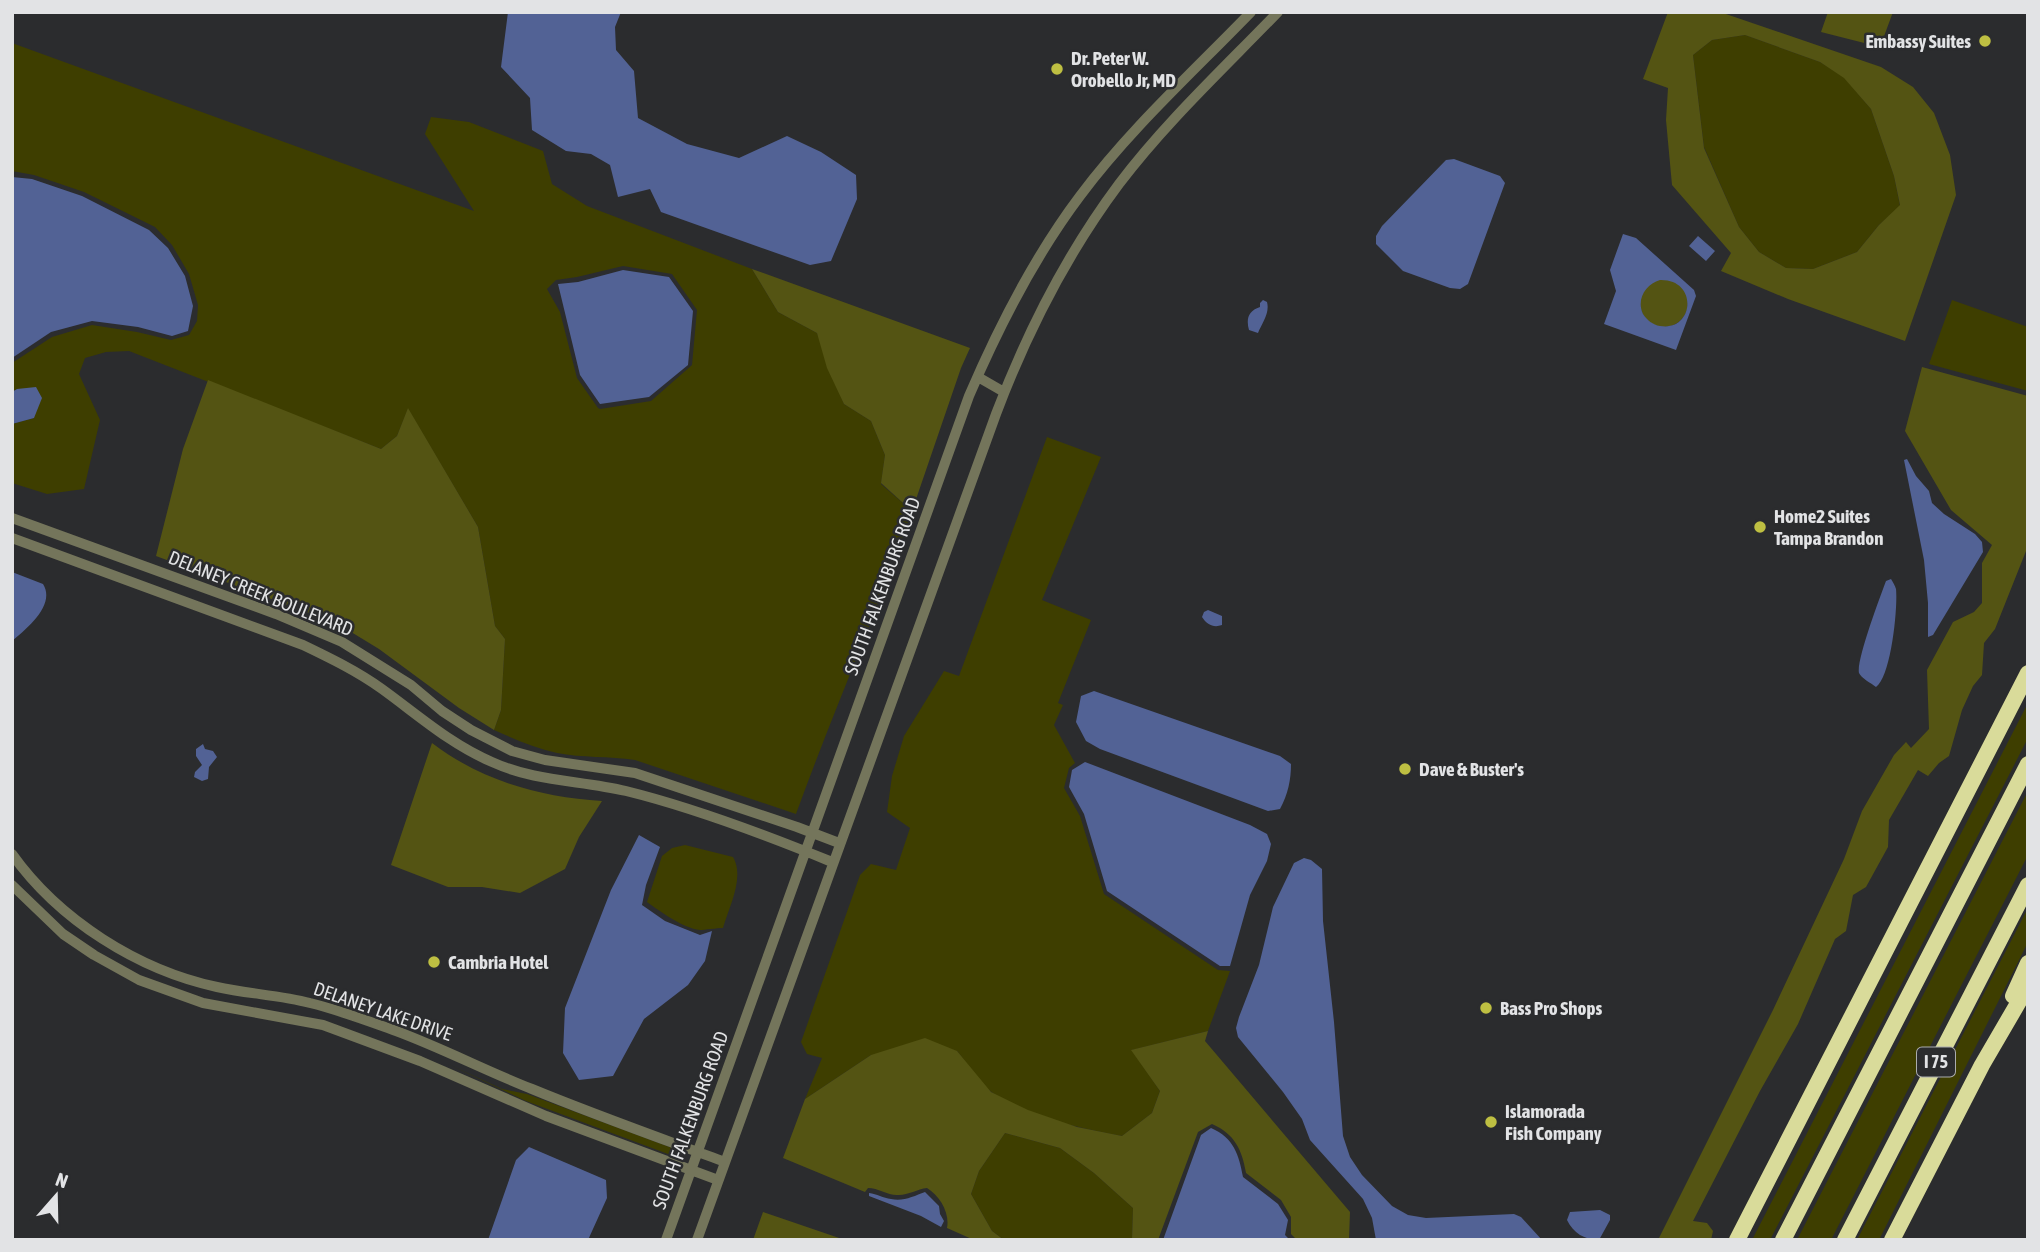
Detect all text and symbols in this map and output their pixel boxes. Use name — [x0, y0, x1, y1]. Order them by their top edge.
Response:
place label: Embassy Suites — [1865, 30, 1971, 52]
marker: Embassy Suites — [1977, 33, 1993, 49]
place label: Dr. Peter W. Orobello Jr, MD — [1071, 47, 1176, 91]
marker: Dr. Peter W. Orobello Jr, MD — [1049, 61, 1065, 77]
street label: SOUTH FALKENBURG ROAD — [840, 494, 924, 678]
place label: Home2 Suites Tampa Brandon — [1774, 505, 1883, 549]
marker: Home2 Suites Tampa Brandon — [1752, 519, 1768, 535]
street label: DELANEY CREEK BOULEVARD — [166, 546, 356, 640]
place label: Dave & Buster's — [1419, 758, 1524, 780]
marker: Dave & Buster's — [1397, 761, 1413, 777]
place label: Cambria Hotel — [448, 951, 549, 973]
marker: Cambria Hotel — [426, 954, 442, 970]
street label: DELANEY LAKE DRIVE — [311, 977, 455, 1045]
place label: Bass Pro Shops — [1500, 997, 1602, 1019]
marker: Bass Pro Shops — [1478, 1000, 1494, 1016]
street label: SOUTH FALKENBURG ROAD — [648, 1028, 732, 1212]
road number: I 75 — [1917, 1048, 1955, 1077]
place label: Islamorada Fish Company — [1505, 1100, 1602, 1144]
marker: Islamorada Fish Company — [1483, 1114, 1499, 1130]
north arrow — [21, 1161, 91, 1231]
text: N — [53, 1168, 71, 1192]

